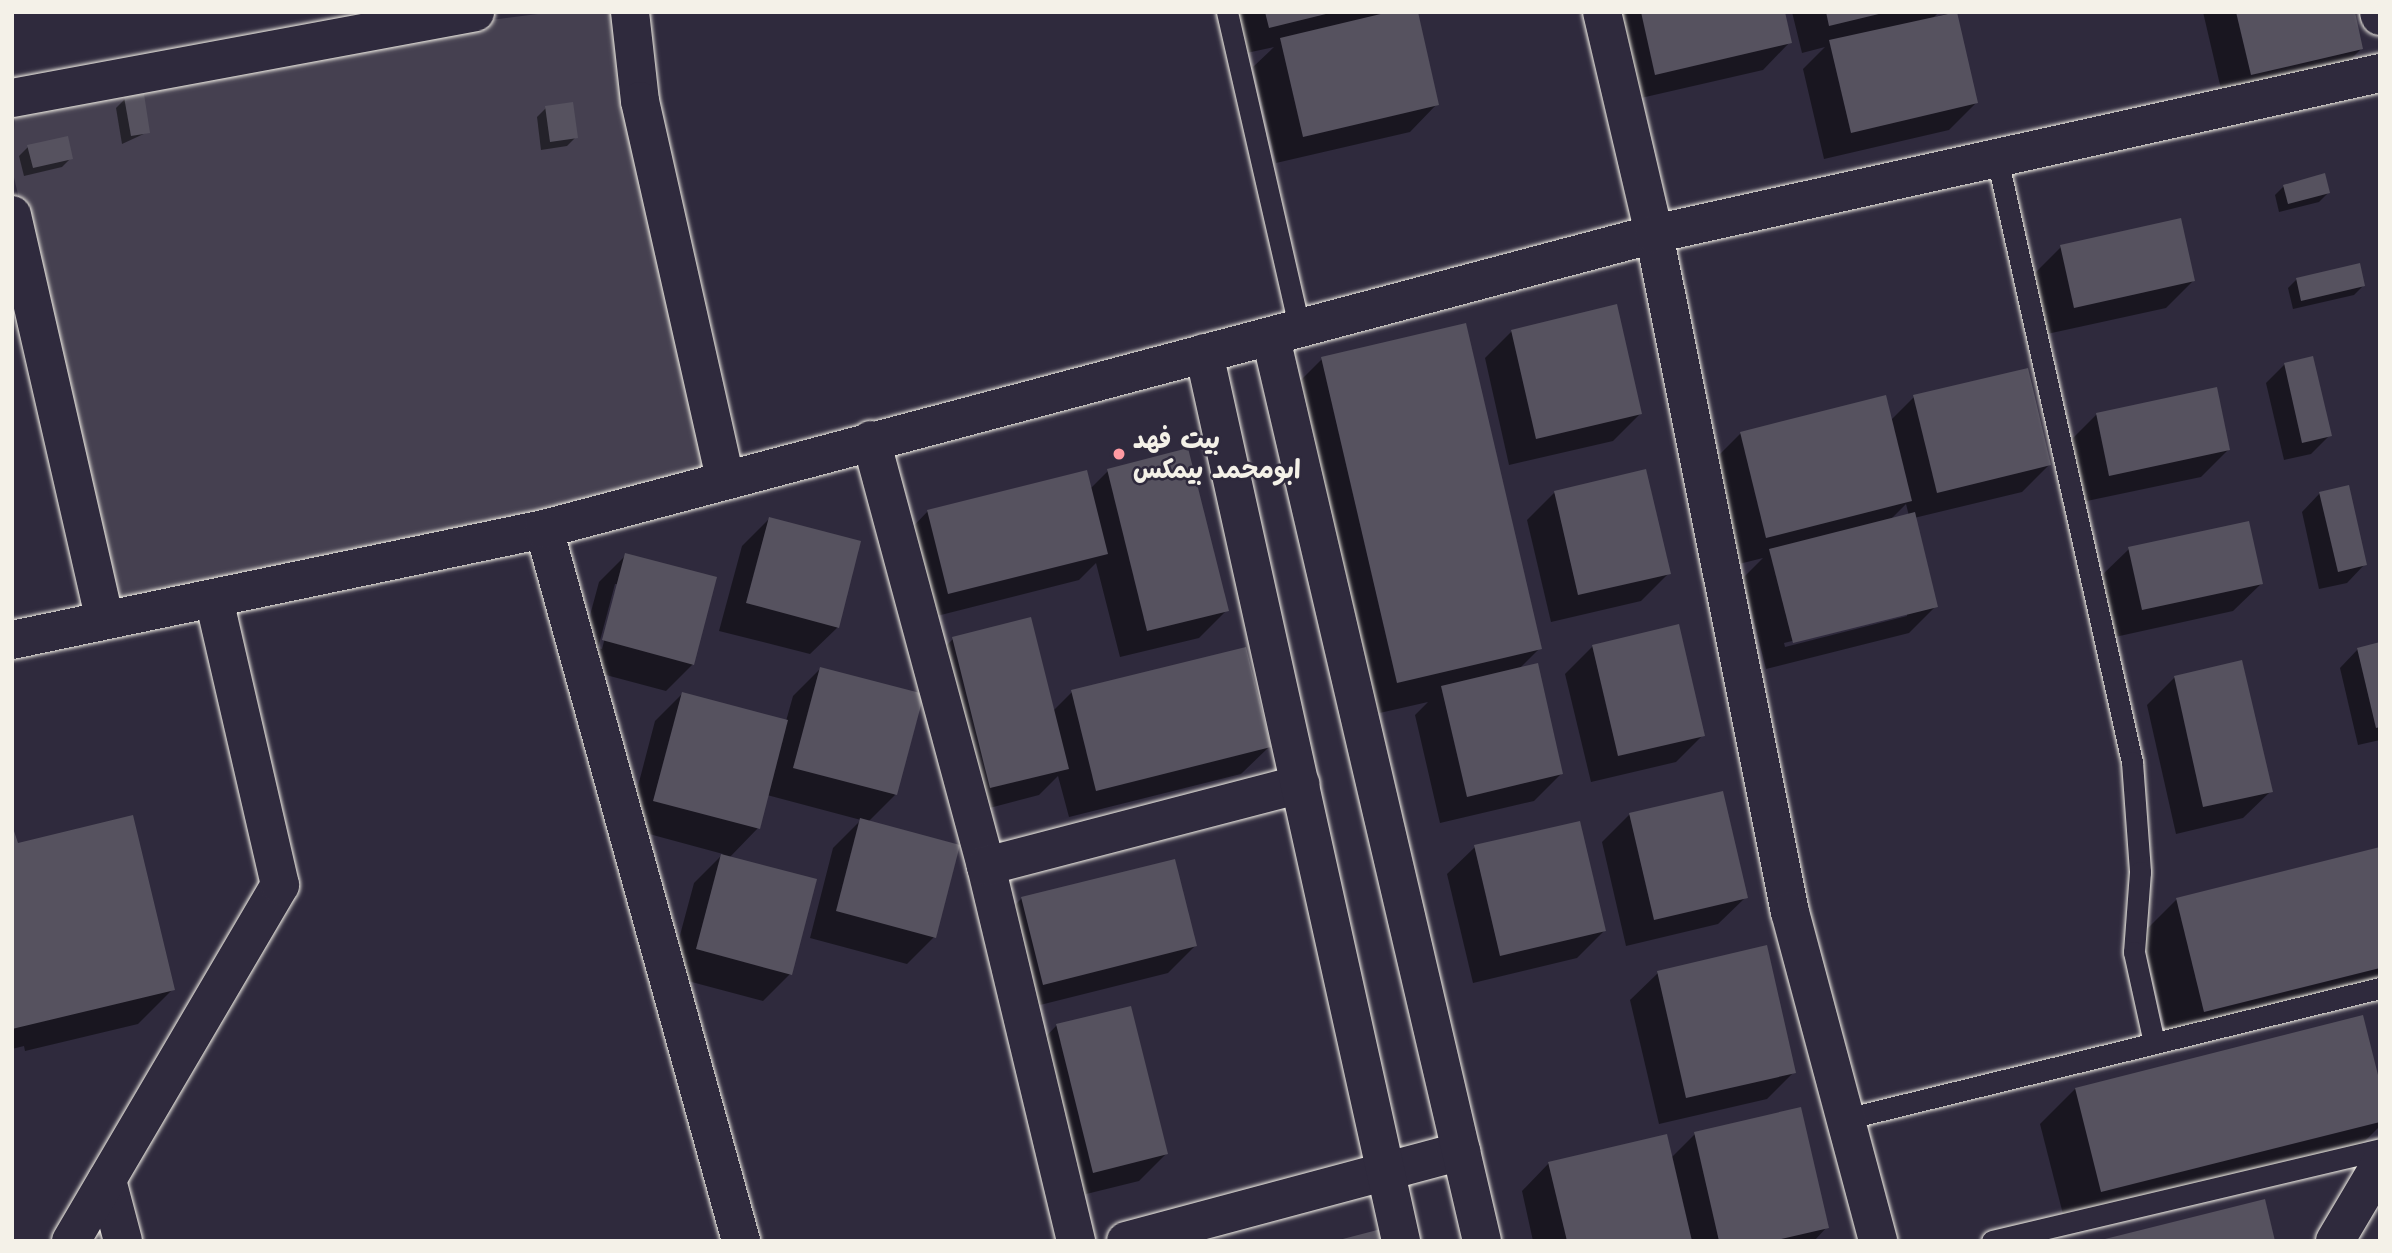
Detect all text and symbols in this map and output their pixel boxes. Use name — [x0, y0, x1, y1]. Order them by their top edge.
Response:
place label: بيت فهد ابومحمد بيمكس — [1133, 423, 1301, 485]
marker: بيت فهد ابومحمد بيمكس — [1111, 446, 1127, 462]

